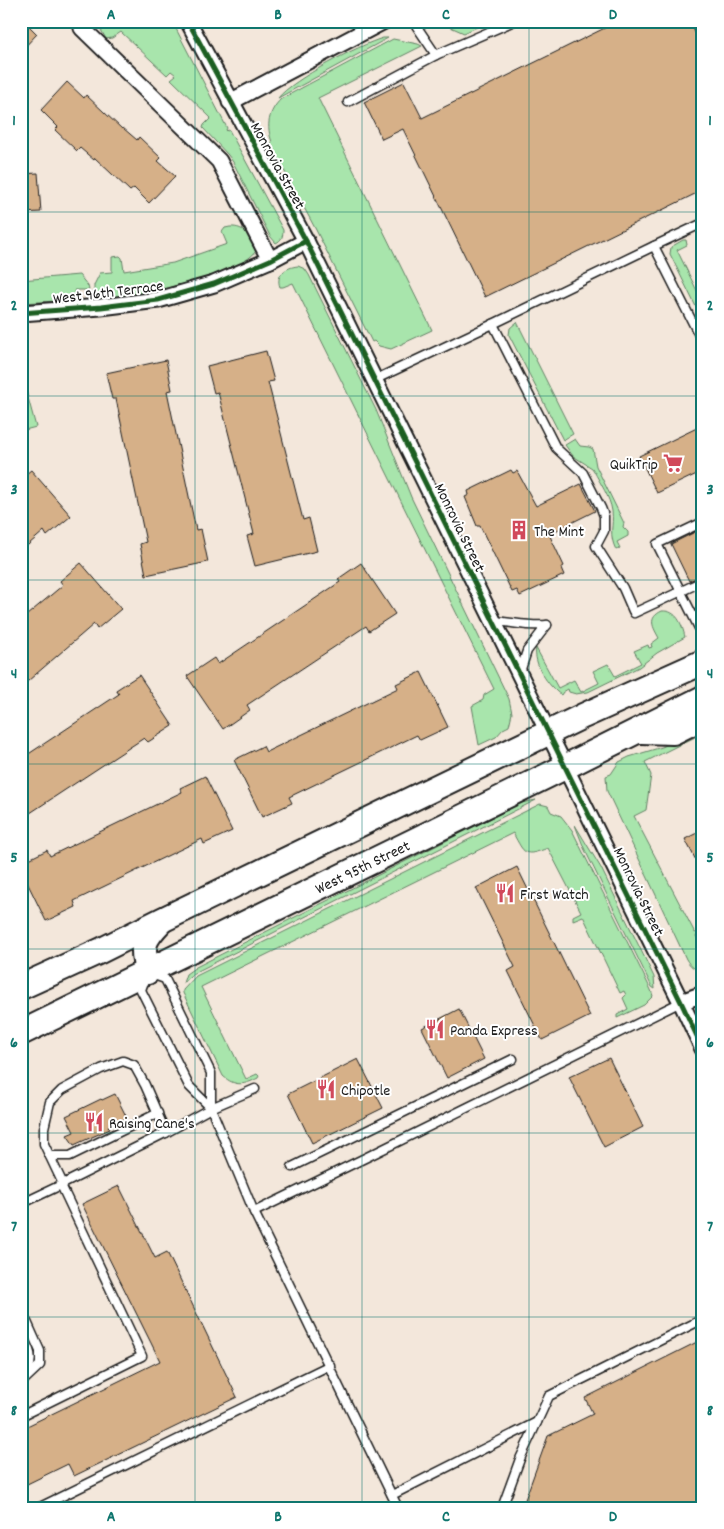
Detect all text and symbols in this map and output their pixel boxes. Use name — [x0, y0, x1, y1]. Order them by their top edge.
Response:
text: A — [107, 4, 116, 27]
text: B — [274, 4, 282, 27]
text: C — [442, 4, 450, 27]
text: D — [609, 4, 618, 27]
text: 1 — [12, 110, 16, 133]
text: 1 — [708, 110, 712, 133]
street label: Monrovia Street — [243, 118, 310, 214]
street label: West 96th Terrace — [52, 275, 165, 312]
text: 2 — [11, 295, 18, 318]
text: 2 — [707, 295, 714, 318]
supermarket icon: QuikTrip — [662, 452, 684, 474]
place label: QuikTrip — [610, 454, 658, 477]
text: 3 — [10, 479, 18, 502]
text: 3 — [706, 479, 714, 502]
street label: Monrovia Street — [427, 480, 490, 577]
building icon: The Mint — [508, 519, 530, 541]
place label: The Mint — [534, 521, 584, 544]
text: 4 — [11, 663, 17, 686]
text: 4 — [707, 663, 713, 686]
street label: West 95th Street — [312, 835, 415, 901]
street label: Monrovia Street — [606, 844, 669, 941]
text: 5 — [10, 847, 18, 870]
text: 5 — [706, 847, 714, 870]
restaurant icon: First Watch — [494, 882, 516, 904]
place label: First Watch — [520, 884, 589, 907]
restaurant icon: Panda Express — [424, 1018, 446, 1040]
place label: Panda Express — [450, 1020, 538, 1043]
text: 6 — [10, 1032, 18, 1055]
text: 6 — [706, 1032, 714, 1055]
restaurant icon: Chipotle — [315, 1078, 337, 1100]
place label: Chipotle — [341, 1080, 390, 1103]
restaurant icon: Raising Cane's — [83, 1111, 105, 1133]
place label: Raising Cane's — [109, 1113, 195, 1136]
text: 7 — [11, 1216, 17, 1239]
text: 7 — [707, 1216, 713, 1239]
text: 8 — [11, 1400, 18, 1423]
text: 8 — [707, 1400, 714, 1423]
text: A — [107, 1506, 116, 1529]
text: B — [274, 1506, 282, 1529]
text: C — [442, 1506, 450, 1529]
text: D — [609, 1506, 618, 1529]

